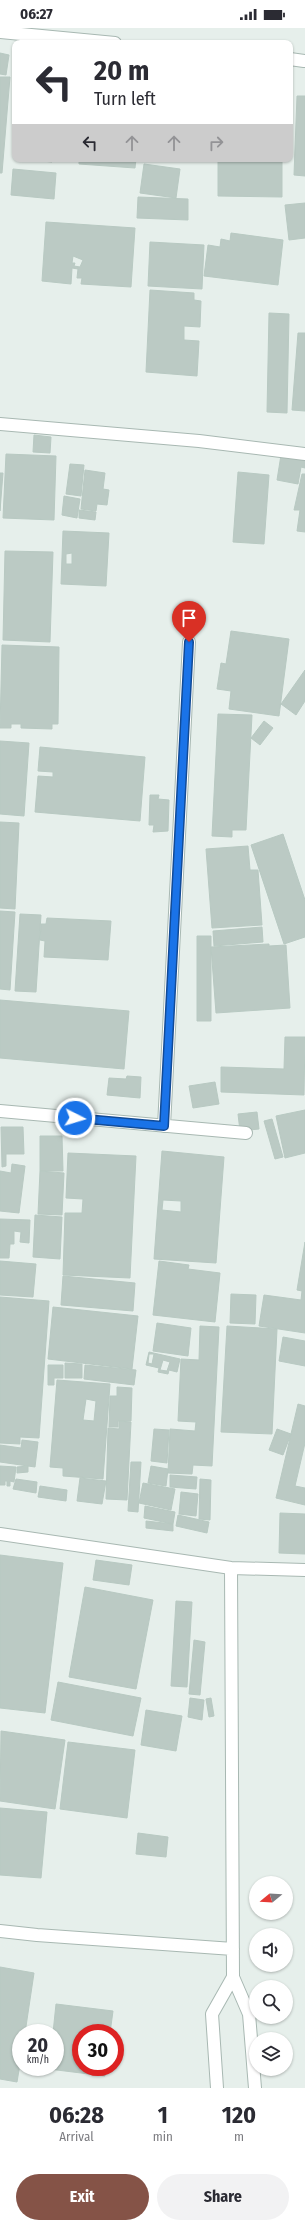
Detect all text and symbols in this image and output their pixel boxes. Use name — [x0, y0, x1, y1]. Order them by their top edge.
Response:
text: 06:27 — [20, 5, 53, 23]
text: 20 m — [94, 54, 149, 87]
icon: left — [28, 56, 80, 108]
text: Turn left — [94, 88, 156, 110]
icon: left — [79, 132, 101, 154]
icon: ahead — [121, 132, 143, 154]
icon: ahead — [163, 132, 185, 154]
icon: right — [205, 132, 227, 154]
pin — [172, 601, 206, 642]
icon: arrive — [178, 607, 200, 629]
position arrow — [54, 1097, 96, 1139]
north arrow — [249, 1876, 293, 1920]
map controls — [249, 1876, 293, 2076]
button: sound — [249, 1928, 293, 1972]
button: search — [249, 1980, 293, 2024]
speed limit sign: 30 — [72, 2024, 124, 2076]
button: layers — [249, 2032, 293, 2076]
text: 20 — [28, 2033, 48, 2057]
text: km/h — [27, 2054, 49, 2066]
text: 06:28 — [49, 2101, 104, 2129]
text: 1 — [158, 2101, 168, 2129]
text: 120 — [222, 2101, 256, 2129]
text: Arrival — [59, 2129, 94, 2144]
text: min — [153, 2129, 173, 2144]
text: m — [234, 2129, 244, 2144]
button: Exit — [16, 2174, 149, 2220]
button: Share — [157, 2174, 289, 2220]

